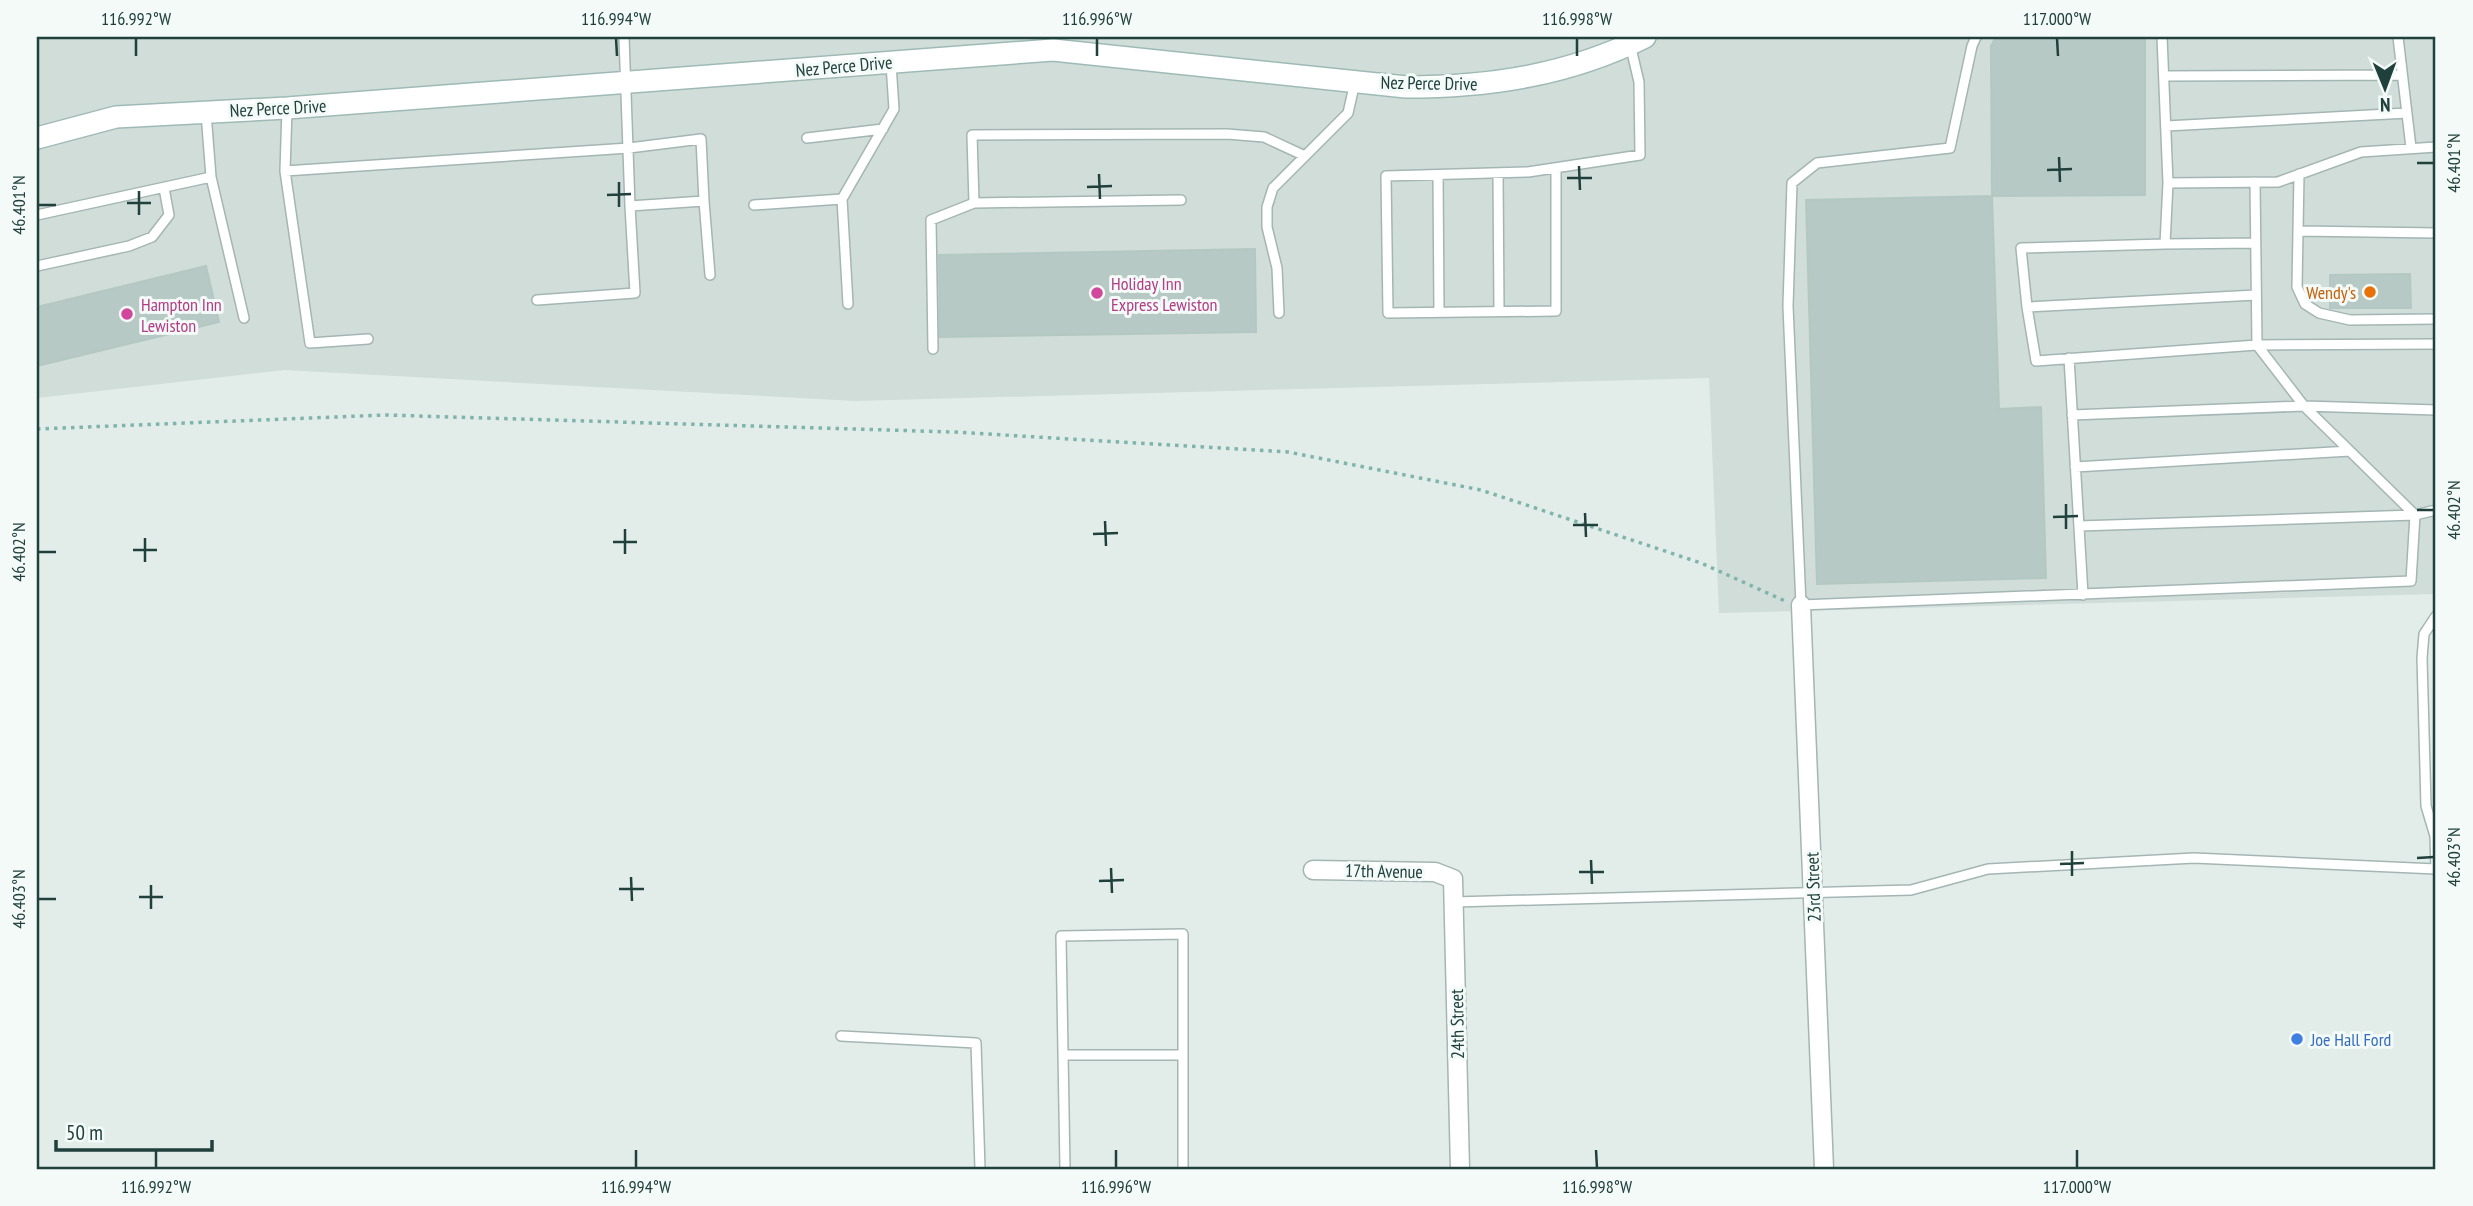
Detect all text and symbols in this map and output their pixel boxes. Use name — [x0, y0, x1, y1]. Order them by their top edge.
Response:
text: 116.992°W — [101, 7, 171, 30]
text: 116.994°W — [581, 7, 651, 30]
text: 116.996°W — [1062, 7, 1132, 30]
text: 116.998°W — [1542, 7, 1612, 30]
text: 117.000°W — [2023, 7, 2091, 30]
street label: Nez Perce Drive — [795, 50, 893, 82]
north arrow — [2350, 52, 2420, 122]
street label: Nez Perce Drive — [1380, 71, 1478, 95]
text: N — [2380, 93, 2391, 117]
street label: Nez Perce Drive — [229, 94, 327, 122]
text: 46.401°N — [2442, 133, 2465, 193]
text: 46.401°N — [7, 175, 30, 235]
place label: Holiday Inn Express Lewiston — [1111, 272, 1217, 316]
place label: Wendy's — [2306, 281, 2356, 304]
marker: Wendy's — [2362, 284, 2378, 300]
marker: Holiday Inn Express Lewiston — [1089, 285, 1105, 301]
place label: Hampton Inn Lewiston — [141, 293, 222, 337]
marker: Hampton Inn Lewiston — [119, 306, 135, 322]
text: 46.402°N — [2442, 480, 2465, 540]
text: 46.402°N — [7, 522, 30, 582]
text: 46.403°N — [2442, 827, 2465, 887]
street label: 23rd Street — [1800, 852, 1826, 922]
street label: 17th Avenue — [1345, 859, 1423, 883]
text: 46.403°N — [7, 869, 30, 929]
street label: 24th Street — [1445, 989, 1469, 1059]
place label: Joe Hall Ford — [2310, 1028, 2391, 1051]
marker: Joe Hall Ford — [2289, 1031, 2305, 1047]
scale bar — [56, 1108, 212, 1152]
text: 50 m — [66, 1119, 103, 1146]
text: 116.992°W — [121, 1175, 191, 1198]
text: 116.994°W — [601, 1175, 671, 1198]
text: 116.996°W — [1081, 1175, 1151, 1198]
text: 116.998°W — [1562, 1175, 1632, 1198]
text: 117.000°W — [2043, 1175, 2111, 1198]

